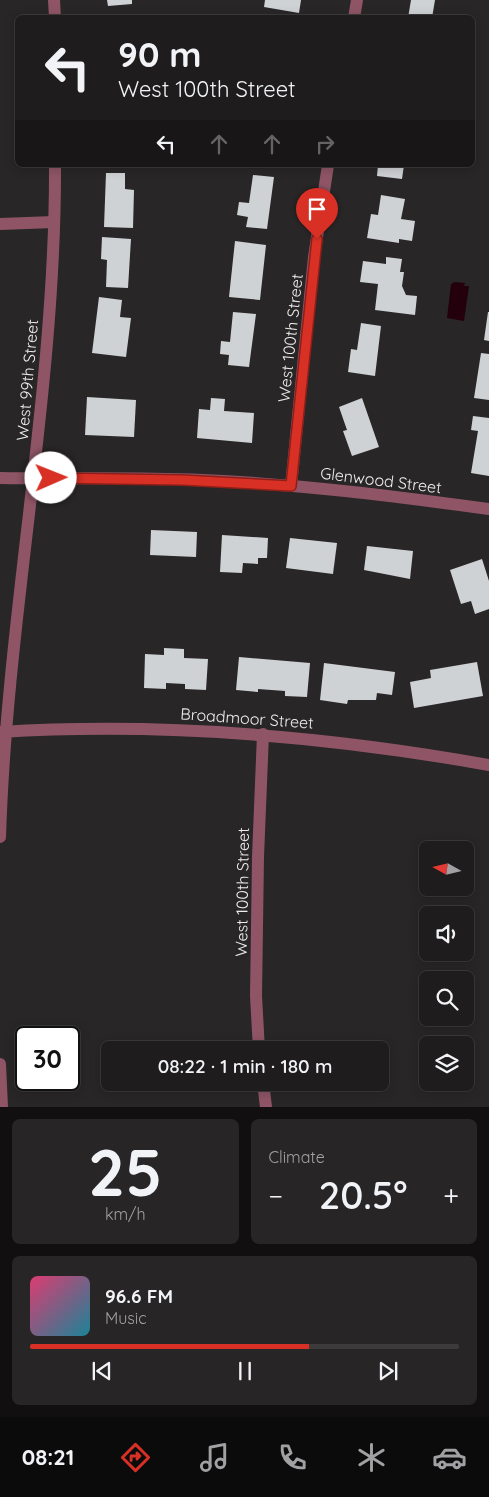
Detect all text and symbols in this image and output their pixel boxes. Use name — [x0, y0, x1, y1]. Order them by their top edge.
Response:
text: 90 m — [118, 32, 201, 76]
icon: left — [35, 35, 100, 100]
text: West 100th Street — [118, 75, 296, 103]
icon: left — [152, 130, 180, 158]
icon: ahead — [205, 130, 233, 158]
icon: ahead — [258, 130, 286, 158]
icon: right — [311, 130, 339, 158]
pin — [296, 188, 338, 239]
icon: arrive — [303, 195, 331, 223]
street label: West 100th Street — [273, 273, 307, 403]
street label: West 99th Street — [12, 318, 42, 442]
position arrow — [24, 451, 76, 503]
street label: Glenwood Street — [319, 463, 443, 497]
street label: Broadmoor Street — [180, 703, 314, 733]
street label: West 100th Street — [231, 827, 253, 957]
north arrow — [419, 841, 474, 896]
map controls — [419, 841, 474, 1091]
button: sound — [419, 906, 474, 961]
button: search — [419, 971, 474, 1026]
speed limit sign: 30 — [15, 1026, 80, 1091]
button: layers — [419, 1036, 474, 1091]
text: 08:22 · 1 min · 180 m — [158, 1054, 332, 1078]
text: 25 — [88, 1131, 162, 1212]
text: Climate — [269, 1147, 325, 1167]
text: 20.5° — [319, 1171, 408, 1219]
text: − — [269, 1178, 283, 1213]
text: + — [443, 1178, 459, 1213]
text: km/h — [105, 1204, 146, 1224]
text: 96.6 FM — [105, 1284, 173, 1308]
text: Music — [105, 1308, 147, 1328]
icon: previous — [88, 1357, 116, 1385]
icon: pause — [231, 1357, 259, 1385]
icon: next — [374, 1357, 402, 1385]
icon: directions — [118, 1440, 153, 1475]
icon: music — [197, 1440, 232, 1475]
icon: phone — [275, 1440, 310, 1475]
icon: climate — [354, 1440, 389, 1475]
icon: car — [432, 1440, 467, 1475]
text: 08:21 — [22, 1443, 74, 1471]

